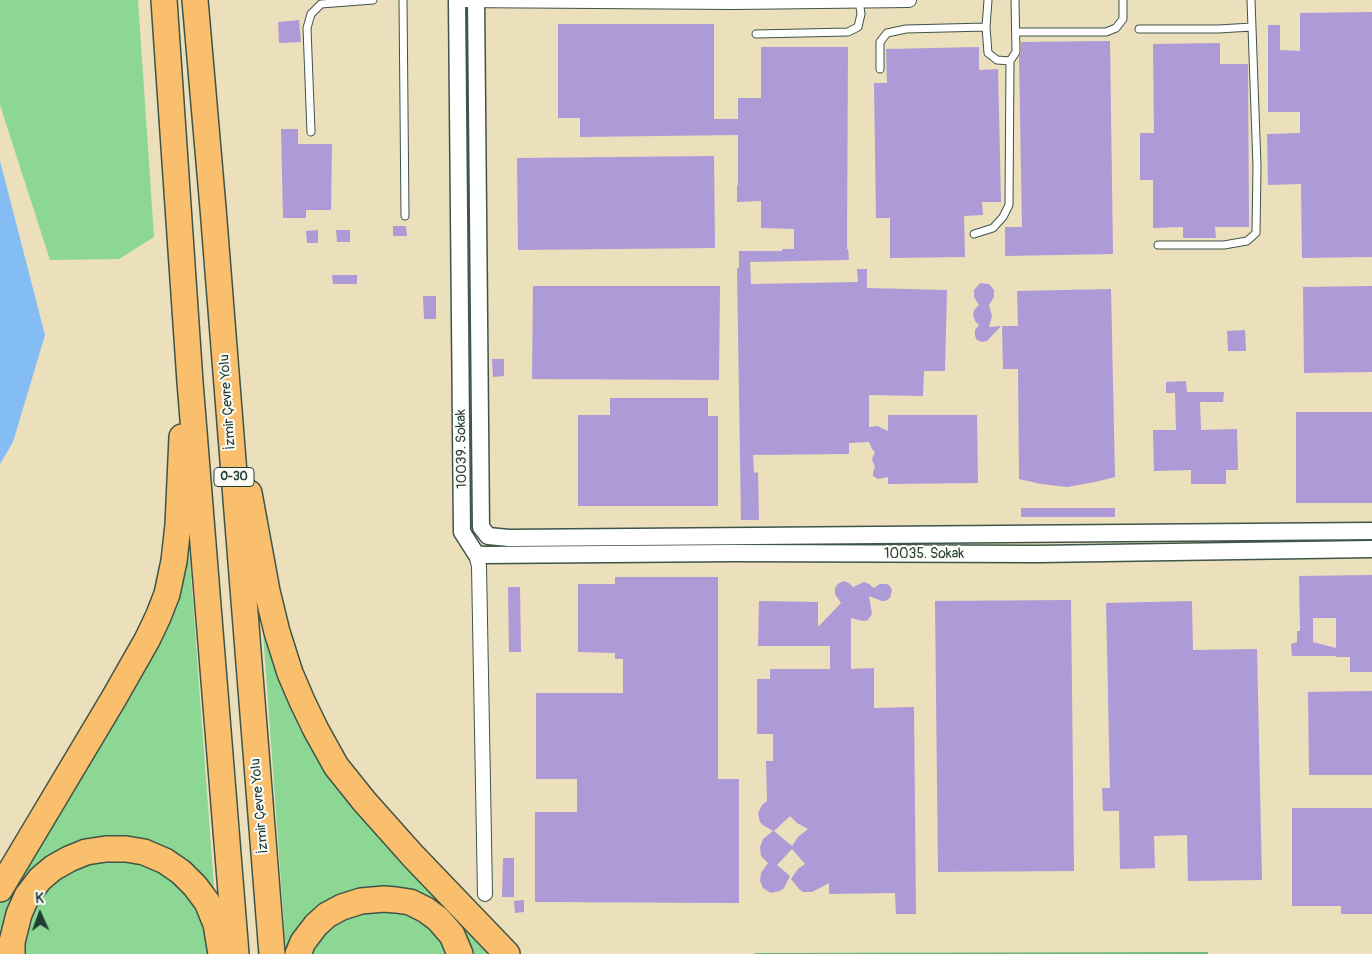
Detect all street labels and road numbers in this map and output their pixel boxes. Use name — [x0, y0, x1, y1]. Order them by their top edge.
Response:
street label: İzmir Çevre Yolu — [216, 354, 240, 450]
street label: 10039. Sokak — [453, 409, 471, 489]
road number: O-30 — [214, 468, 254, 487]
street label: 10035. Sokak — [884, 546, 964, 562]
street label: İzmir Çevre Yolu — [247, 758, 273, 854]

